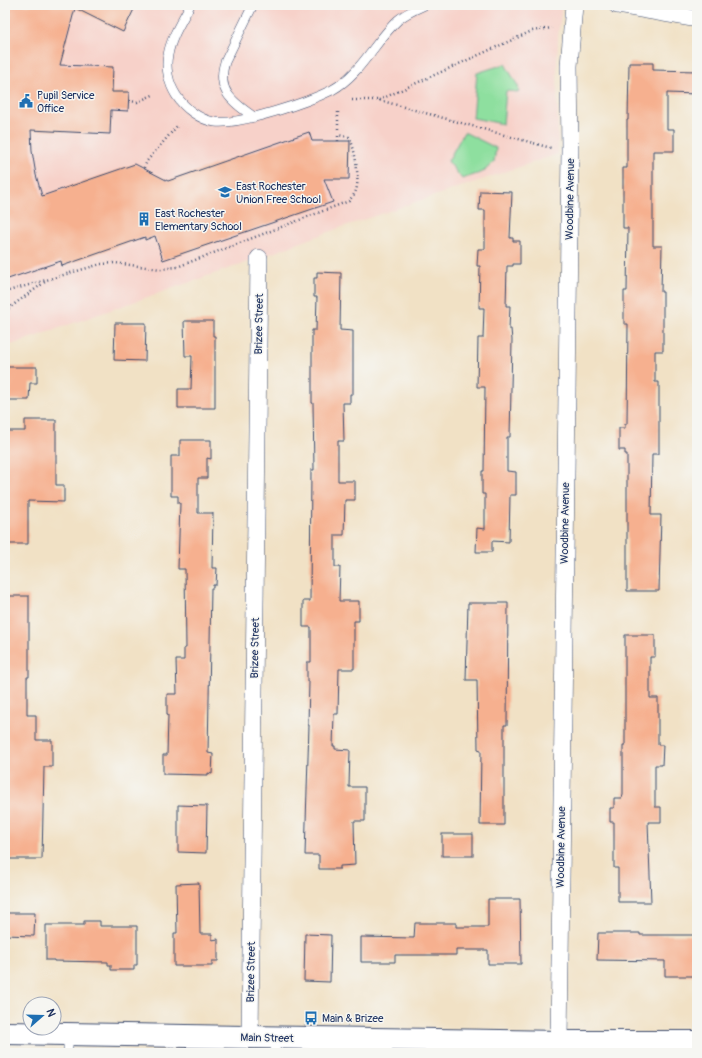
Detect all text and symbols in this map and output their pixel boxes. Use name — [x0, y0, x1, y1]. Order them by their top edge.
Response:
place label: Pupil Service Office — [37, 89, 95, 115]
public building icon: Pupil Service Office — [18, 93, 34, 109]
street label: Woodbine Avenue — [563, 157, 577, 240]
place label: East Rochester Union Free School — [236, 180, 321, 206]
school or university icon: East Rochester Union Free School — [217, 184, 233, 200]
place label: East Rochester Elementary School — [155, 207, 242, 233]
building icon: East Rochester Elementary School — [136, 211, 152, 227]
street label: Brizee Street — [252, 293, 266, 355]
street label: Woodbine Avenue — [558, 481, 572, 564]
street label: Brizee Street — [248, 617, 262, 679]
street label: Woodbine Avenue — [554, 805, 568, 888]
street label: Brizee Street — [244, 941, 258, 1003]
north arrow — [22, 996, 62, 1036]
text: N — [44, 1007, 58, 1019]
bus stop icon: Main & Brizee — [303, 1010, 319, 1026]
place label: Main & Brizee — [322, 1012, 384, 1025]
street label: Main Street — [240, 1031, 294, 1045]

